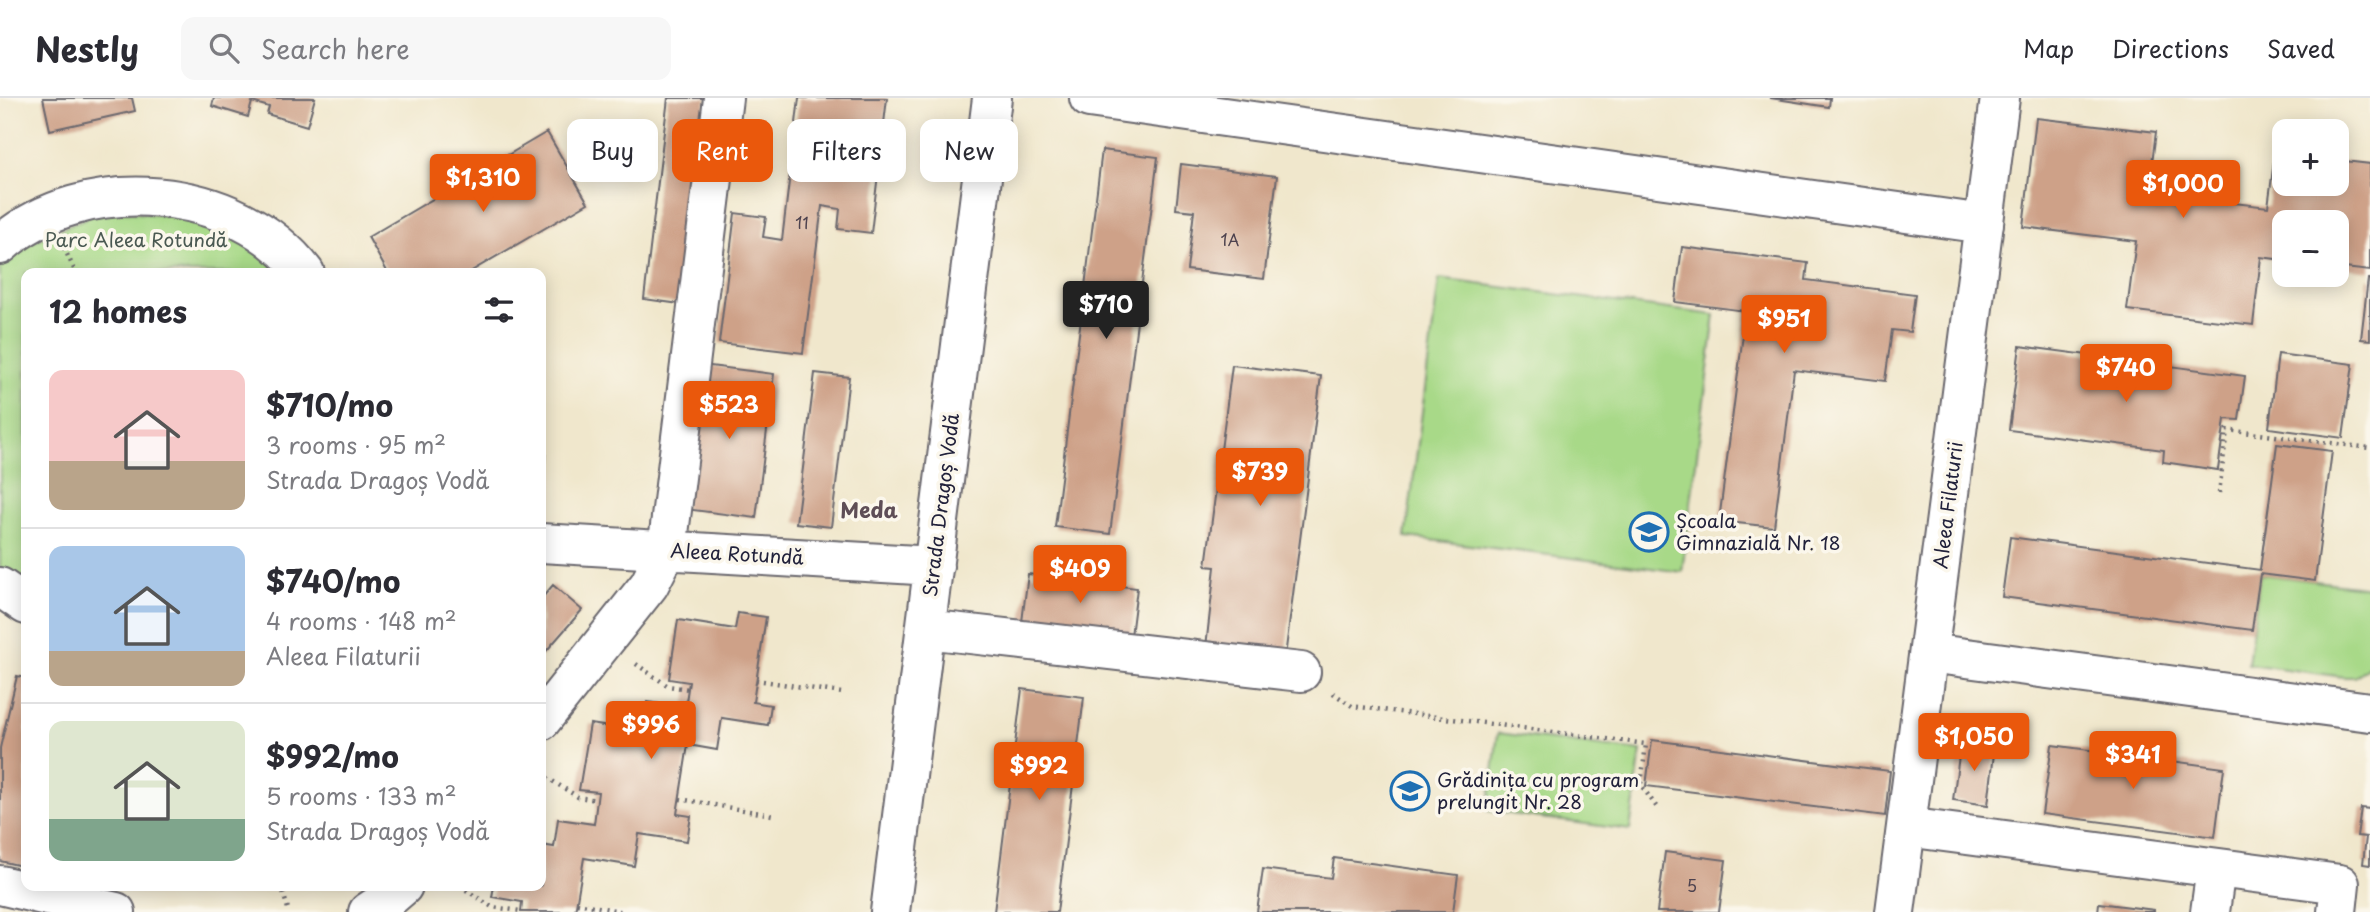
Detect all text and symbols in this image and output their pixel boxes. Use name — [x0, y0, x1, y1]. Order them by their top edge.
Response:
search box — [181, 17, 671, 80]
text: Nestly — [35, 23, 139, 73]
icon: search — [205, 29, 243, 67]
text: Search here — [261, 29, 410, 68]
text: Map — [2023, 30, 2074, 66]
text: Directions — [2112, 30, 2229, 66]
text: Saved — [2267, 30, 2335, 66]
chip: Buy — [567, 119, 658, 182]
chip: Rent — [672, 119, 773, 182]
chip: Filters — [787, 119, 906, 182]
chip: New — [920, 119, 1018, 182]
map controls — [2272, 119, 2349, 287]
button: + — [2272, 119, 2349, 196]
pin: $1,310 — [426, 155, 540, 214]
text: $1,310 — [446, 159, 520, 194]
pin: $1,000 — [2126, 160, 2240, 220]
text: $1,000 — [2142, 165, 2224, 200]
house number: 11 — [795, 210, 809, 234]
button: − — [2272, 210, 2349, 287]
park label: Parc Aleea Rotundă — [45, 225, 228, 253]
house number: 1A — [1221, 227, 1240, 251]
pin: $710 — [1065, 282, 1147, 341]
text: $710 — [1079, 286, 1133, 321]
text: 12 homes — [49, 288, 187, 333]
icon: filters — [480, 291, 518, 329]
pin: $951 — [1743, 296, 1825, 355]
text: $951 — [1758, 300, 1810, 335]
pin: $740 — [2085, 344, 2167, 404]
text: $740 — [2096, 349, 2156, 384]
text: $710/mo — [266, 382, 393, 427]
pin: $523 — [688, 382, 770, 441]
text: $523 — [699, 386, 759, 421]
icon: home — [105, 398, 189, 482]
street label: Strada Dragoș Vodă — [915, 411, 965, 598]
text: 3 rooms · 95 m² — [266, 427, 446, 462]
street label: Aleea Filaturii — [1925, 440, 1969, 570]
pin: $739 — [1219, 448, 1301, 508]
text: $739 — [1232, 453, 1288, 488]
text: Strada Dragoș Vodă — [266, 462, 489, 497]
district label: Meda — [840, 493, 898, 525]
place label: Școala Gimnazială Nr. 18 — [1676, 506, 1841, 556]
school or university icon: Școala Gimnazială Nr. 18 — [1628, 511, 1670, 553]
street label: Aleea Rotundă — [670, 536, 805, 570]
pin: $409 — [1039, 546, 1121, 605]
text: $409 — [1049, 550, 1111, 585]
text: $740/mo — [266, 558, 400, 603]
icon: home — [105, 574, 189, 658]
text: 4 rooms · 148 m² — [266, 603, 457, 638]
text: Aleea Filaturii — [266, 638, 421, 673]
pin: $996 — [610, 702, 692, 761]
text: $996 — [622, 706, 680, 741]
pin: $1,050 — [1917, 714, 2031, 773]
text: $1,050 — [1934, 718, 2014, 753]
pin: $341 — [2092, 732, 2174, 791]
text: $992/mo — [266, 733, 399, 778]
text: $341 — [2105, 736, 2161, 771]
pin: $992 — [998, 742, 1080, 802]
text: $992 — [1010, 747, 1068, 782]
icon: home — [105, 749, 189, 833]
place label: Grădinița cu program prelungit Nr. 28 — [1437, 765, 1639, 815]
school or university icon: Grădinița cu program prelungit Nr. 28 — [1389, 770, 1431, 812]
text: 5 rooms · 133 m² — [266, 778, 457, 813]
text: Strada Dragoș Vodă — [266, 813, 489, 848]
house number: 5 — [1687, 873, 1697, 897]

